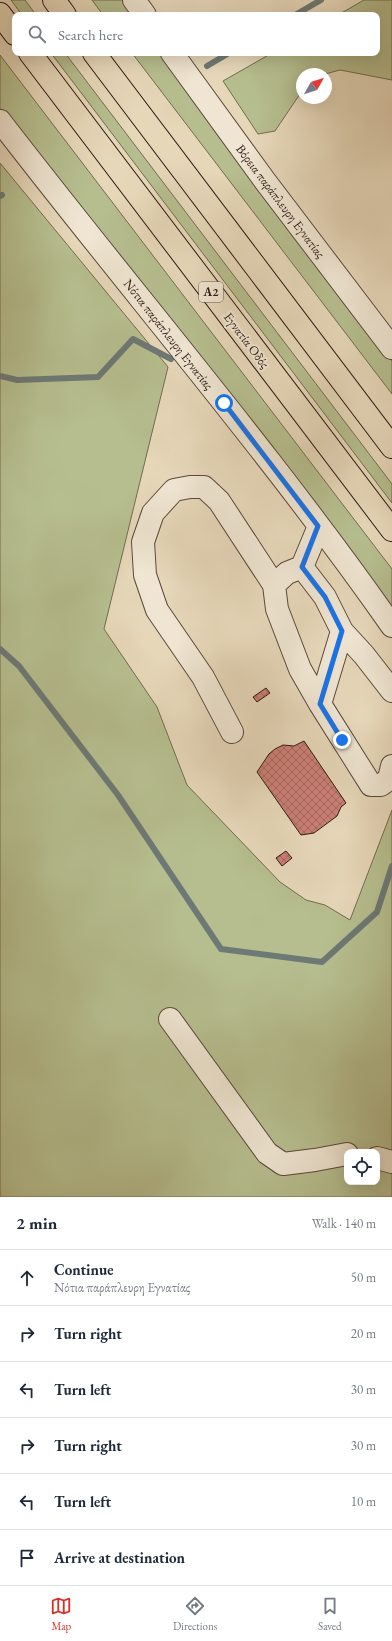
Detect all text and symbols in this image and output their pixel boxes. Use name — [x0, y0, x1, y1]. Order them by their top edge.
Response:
search box — [12, 12, 380, 56]
icon: search — [26, 23, 48, 45]
text: Search here — [58, 25, 123, 44]
north arrow — [296, 68, 332, 104]
street label: Βόρεια παράπλευρη Εγνατίας — [232, 141, 329, 262]
street label: Νότια παράπλευρη Εγνατίας — [120, 275, 218, 394]
road number: Α2 — [199, 282, 223, 302]
street label: Εγνατία Οδός — [220, 309, 274, 372]
route start — [215, 394, 233, 412]
route end — [333, 731, 351, 749]
map controls — [344, 1149, 380, 1185]
button: locate — [344, 1149, 380, 1185]
text: 2 min — [16, 1212, 57, 1234]
text: Walk · 140 m — [312, 1215, 376, 1232]
text: Continue — [54, 1260, 114, 1279]
icon: ahead — [16, 1267, 38, 1289]
text: 50 m — [351, 1269, 376, 1286]
text: Νότια παράπλευρη Εγνατίας — [54, 1279, 190, 1296]
icon: right — [16, 1323, 38, 1345]
text: Turn right — [54, 1324, 122, 1343]
text: 20 m — [351, 1325, 376, 1342]
icon: left — [16, 1379, 38, 1401]
text: Turn left — [54, 1380, 111, 1399]
text: 30 m — [351, 1381, 376, 1398]
icon: right — [16, 1435, 38, 1457]
text: Turn right — [54, 1436, 122, 1455]
text: 30 m — [351, 1437, 376, 1454]
icon: left — [16, 1491, 38, 1513]
text: Turn left — [54, 1492, 111, 1511]
text: 10 m — [351, 1493, 376, 1510]
icon: arrive — [16, 1547, 38, 1569]
text: Arrive at destination — [54, 1548, 185, 1567]
tab: Map — [50, 1595, 72, 1633]
tab: Directions — [173, 1595, 217, 1633]
tab: Saved — [318, 1595, 342, 1633]

